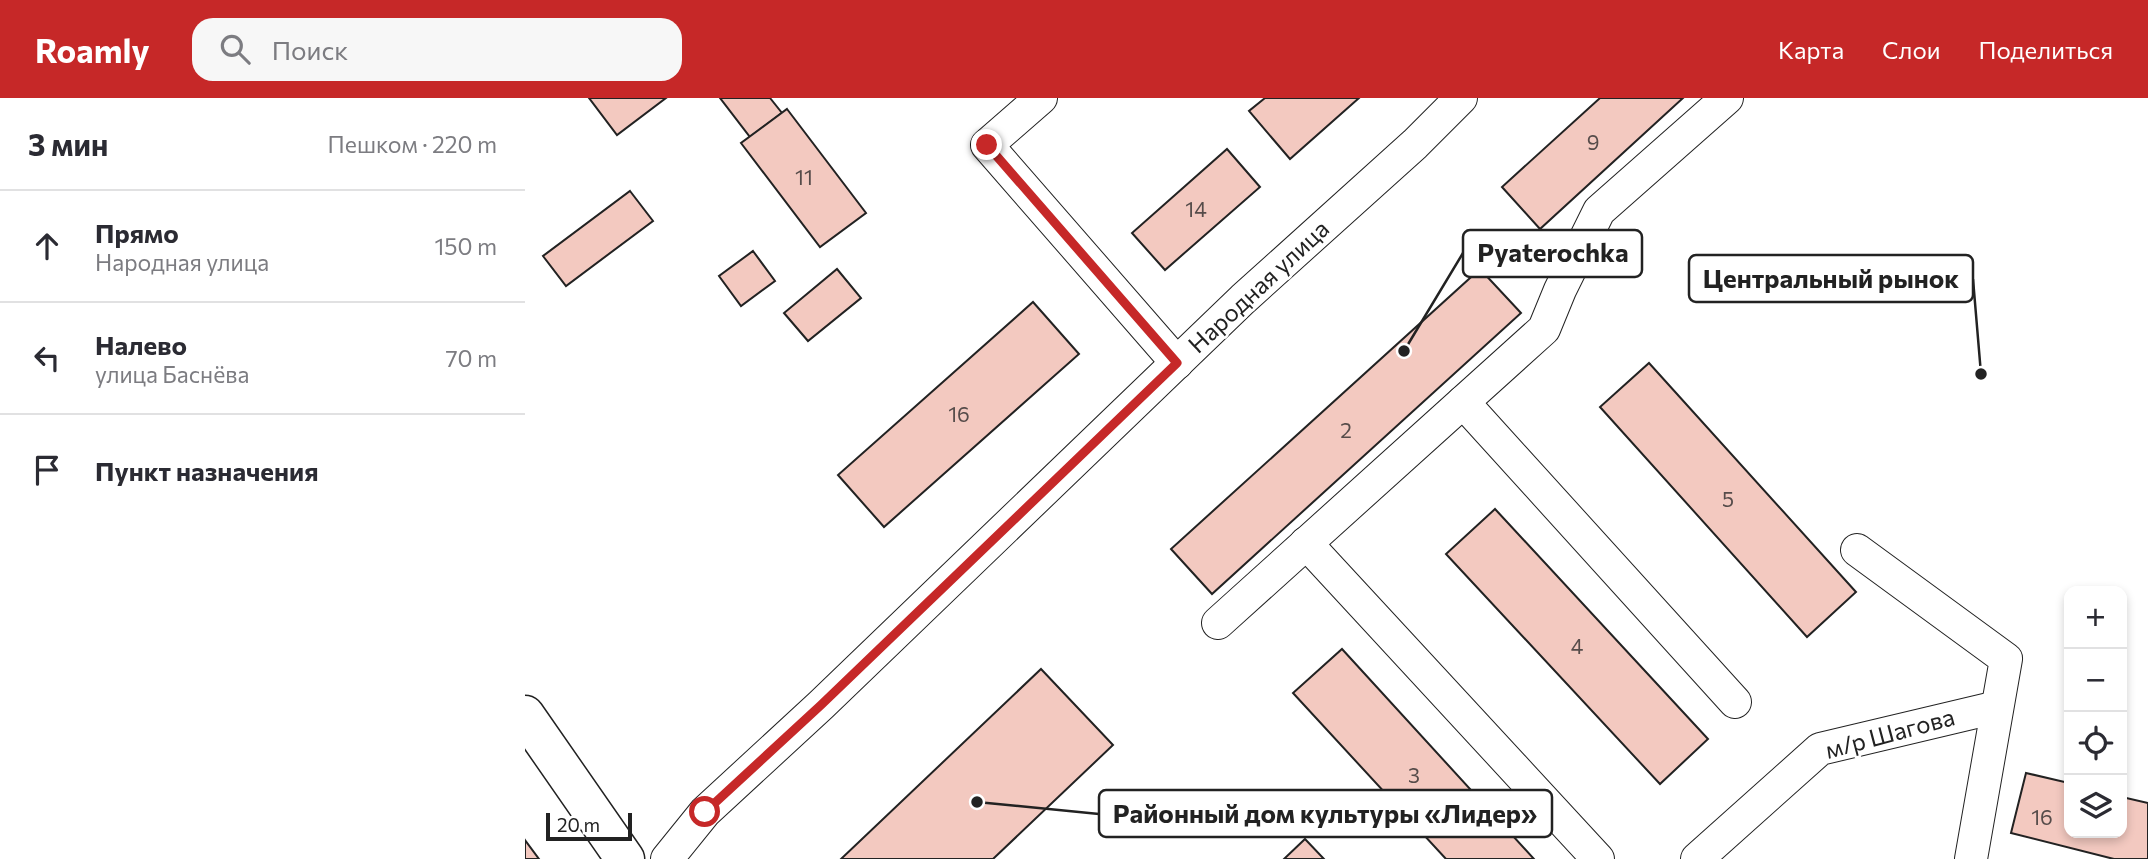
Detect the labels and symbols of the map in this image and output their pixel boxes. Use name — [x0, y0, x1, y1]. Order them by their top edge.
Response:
route end — [971, 129, 1002, 160]
house number: 9 — [1587, 129, 1599, 154]
house number: 11 — [795, 164, 813, 189]
house number: 14 — [1185, 196, 1207, 221]
street label: Народная улица — [1182, 213, 1334, 358]
callout: Pyaterochka — [1463, 230, 1642, 277]
text: Pyaterochka — [1477, 236, 1629, 267]
callout: Центральный рынок — [1689, 255, 1973, 302]
text: Центральный рынок — [1703, 262, 1959, 293]
house number: 16 — [948, 401, 970, 426]
house number: 2 — [1340, 417, 1352, 442]
house number: 5 — [1722, 486, 1734, 511]
house number: 4 — [1571, 633, 1584, 658]
street label: м/р Шагова — [1822, 701, 1958, 764]
house number: 3 — [1408, 762, 1420, 787]
callout: Районный дом культуры «Лидер» — [1099, 790, 1552, 837]
route start — [689, 796, 720, 827]
text: Районный дом культуры «Лидер» — [1113, 797, 1537, 828]
house number: 16 — [2031, 804, 2053, 829]
scale bar — [546, 810, 632, 842]

